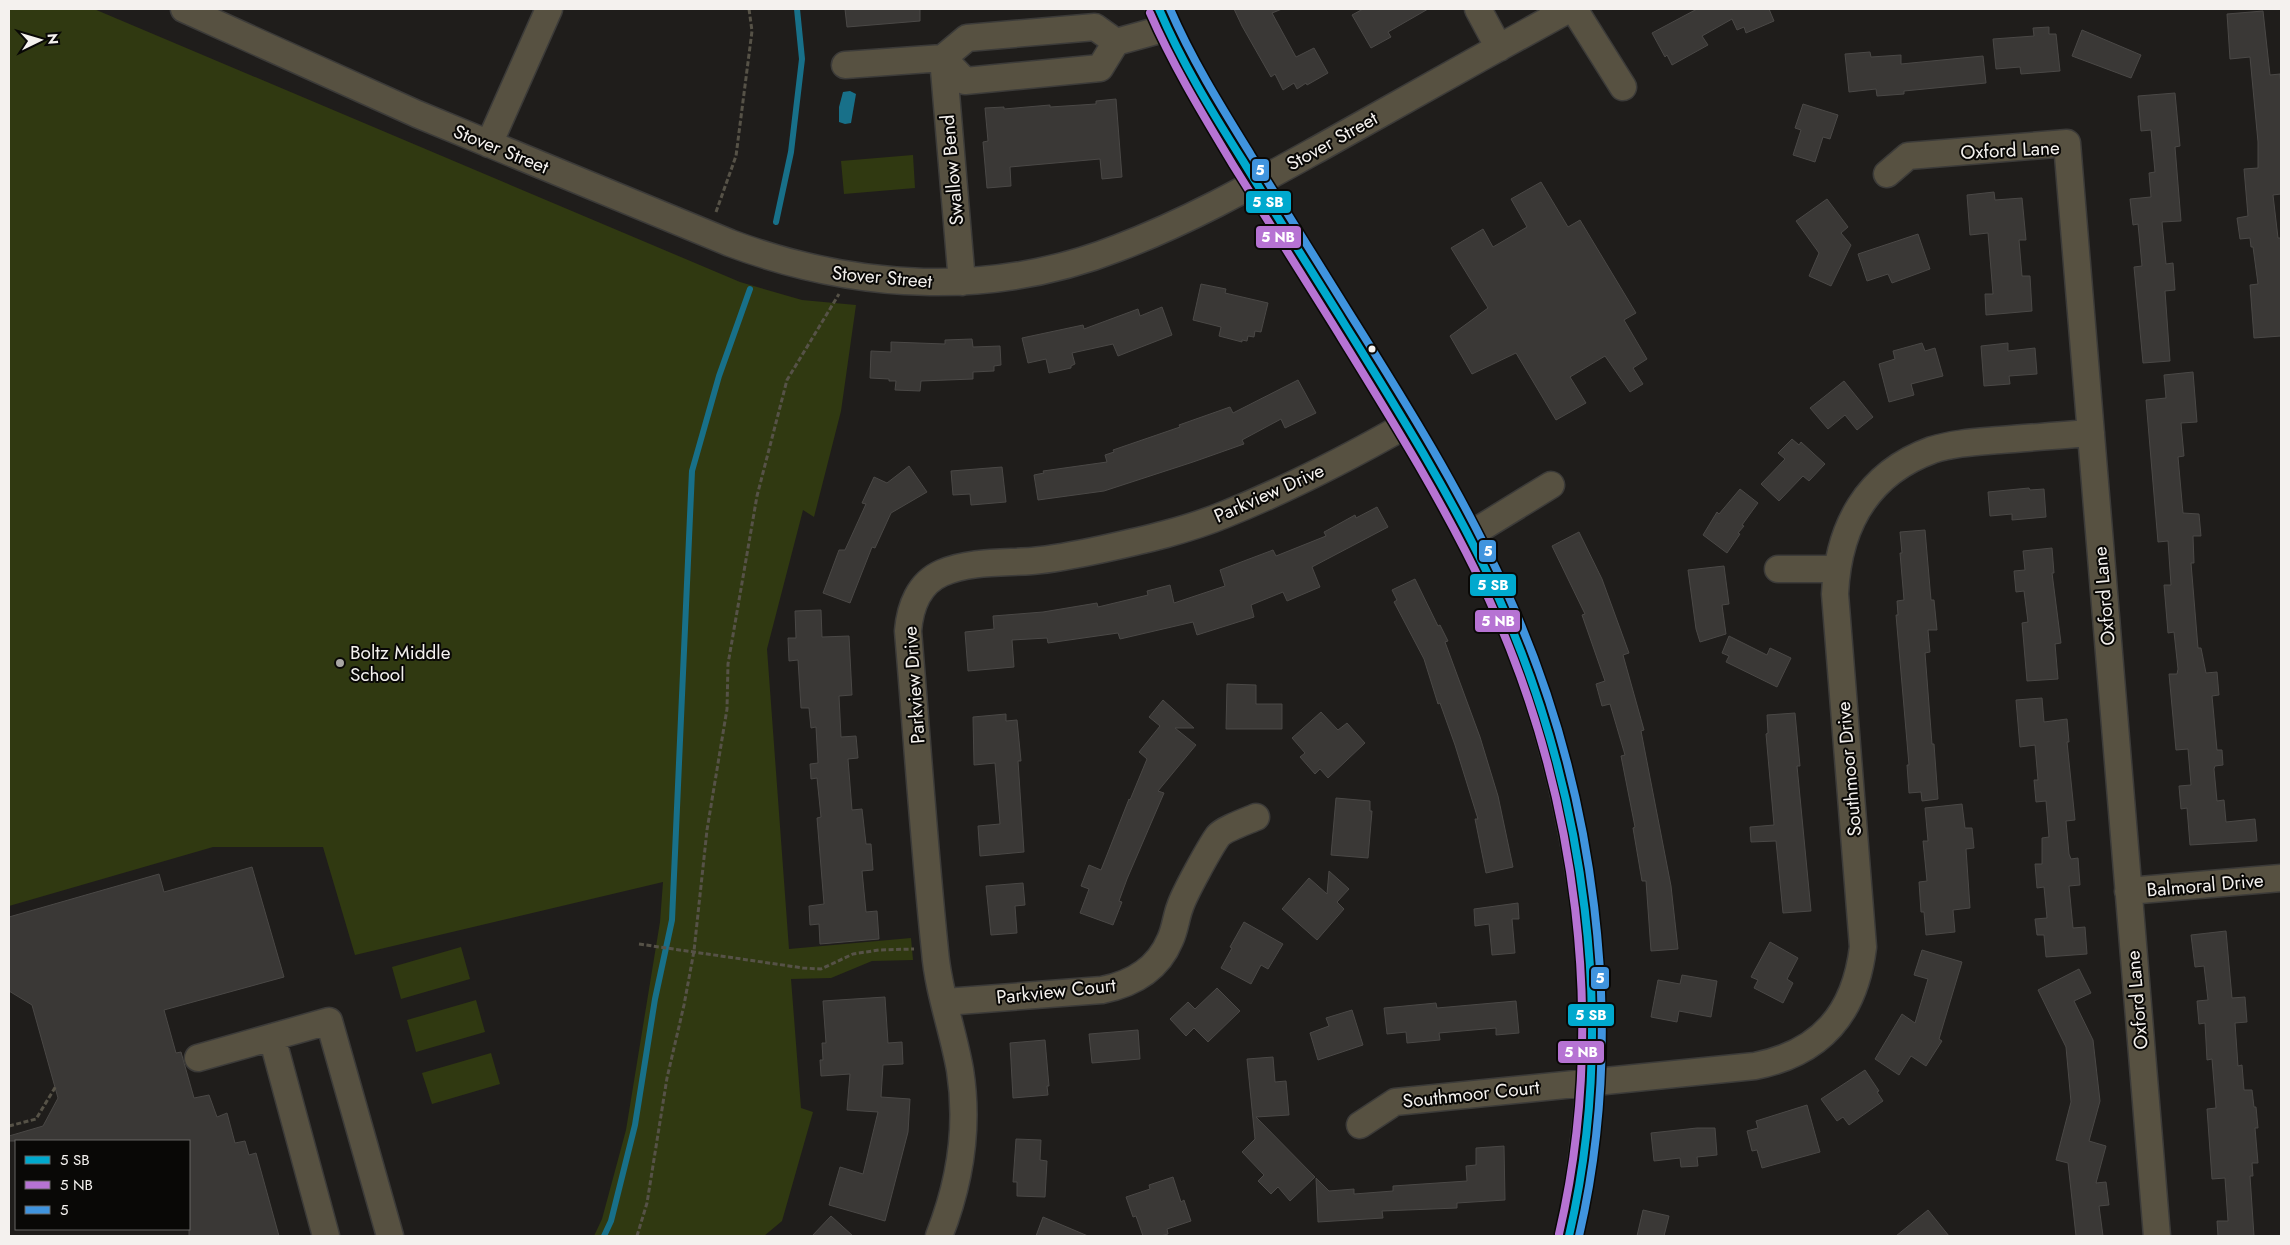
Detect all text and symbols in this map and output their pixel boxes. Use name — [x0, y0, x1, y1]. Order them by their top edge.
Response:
north arrow — [15, 15, 65, 65]
text: N — [43, 32, 63, 45]
street label: Stover Street — [1282, 105, 1383, 177]
street label: Swallow Bend — [934, 113, 970, 227]
street label: Stover Street — [449, 118, 553, 180]
street label: Oxford Lane — [1960, 134, 2060, 166]
line badge: 5 — [1251, 158, 1270, 182]
text: 5 — [1255, 160, 1265, 180]
line badge: 5 SB — [1245, 190, 1292, 214]
text: 5 SB — [1252, 192, 1284, 212]
line badge: 5 NB — [1255, 225, 1302, 249]
text: 5 NB — [1261, 227, 1295, 247]
street label: Stover Street — [831, 259, 934, 295]
unlabelled marker — [1367, 344, 1377, 354]
street label: Parkview Drive — [1210, 457, 1328, 529]
line badge: 5 — [1478, 539, 1497, 563]
text: 5 — [1483, 541, 1493, 561]
street label: Oxford Lane — [2086, 545, 2122, 647]
line badge: 5 SB — [1469, 573, 1517, 597]
text: 5 SB — [1477, 575, 1509, 595]
line badge: 5 NB — [1474, 609, 1521, 633]
text: 5 NB — [1481, 611, 1515, 631]
street label: Parkview Drive — [896, 625, 932, 745]
place label: Boltz Middle School — [350, 639, 451, 688]
marker: Boltz Middle School — [334, 657, 346, 669]
street label: Southmoor Drive — [1830, 700, 1868, 838]
street label: Balmoral Drive — [2145, 866, 2265, 904]
street label: Oxford Lane — [2119, 949, 2155, 1051]
line badge: 5 — [1590, 966, 1610, 990]
text: 5 — [1595, 968, 1605, 988]
street label: Parkview Court — [995, 971, 1118, 1011]
line badge: 5 SB — [1567, 1003, 1615, 1027]
text: 5 SB — [1575, 1005, 1607, 1025]
line badge: 5 NB — [1557, 1040, 1605, 1064]
text: 5 NB — [1564, 1042, 1598, 1062]
street label: Southmoor Court — [1401, 1073, 1541, 1115]
legend — [15, 1140, 190, 1230]
text: 5 SB — [60, 1149, 90, 1171]
text: 5 NB — [60, 1174, 93, 1196]
text: 5 — [60, 1199, 68, 1221]

